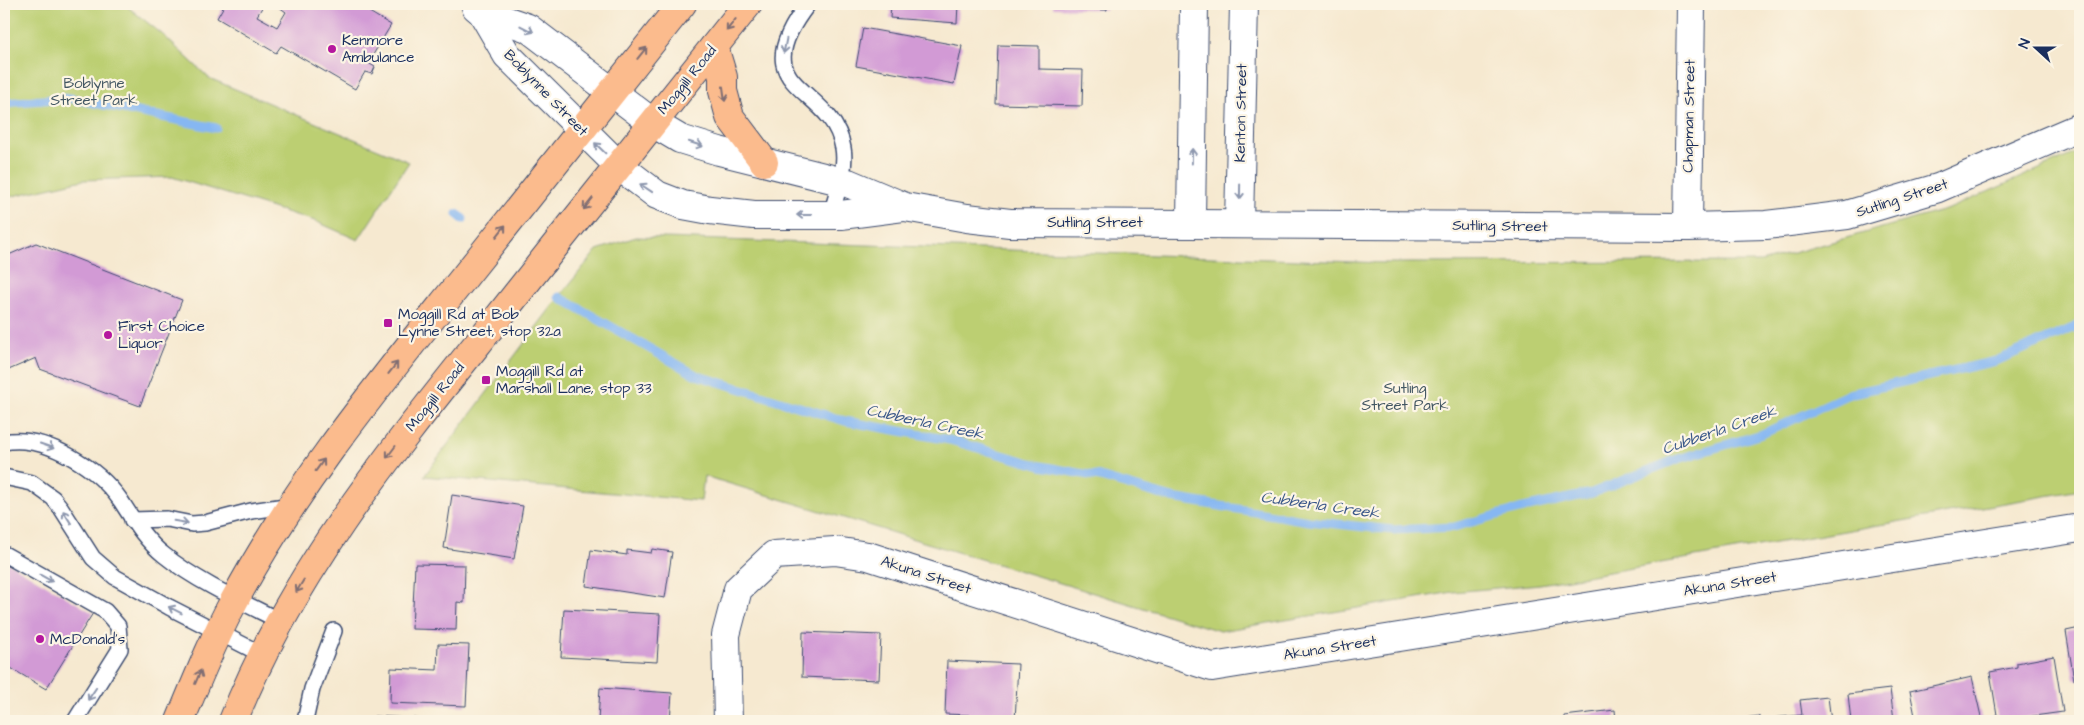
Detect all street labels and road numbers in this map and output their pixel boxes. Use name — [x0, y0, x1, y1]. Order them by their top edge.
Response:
street label: Moggill Road — [652, 41, 722, 120]
street label: Boblynne Street — [498, 45, 593, 142]
street label: Chapman Street — [1678, 59, 1700, 173]
street label: Kenton Street — [1230, 63, 1252, 163]
street label: Sutling Street — [1853, 173, 1951, 224]
street label: Sutling Street — [1047, 212, 1143, 234]
street label: Sutling Street — [1452, 215, 1548, 238]
street label: Moggill Road — [400, 358, 470, 437]
street label: Akuna Street — [878, 551, 974, 599]
street label: Akuna Street — [1682, 566, 1778, 602]
street label: Akuna Street — [1282, 630, 1378, 666]

